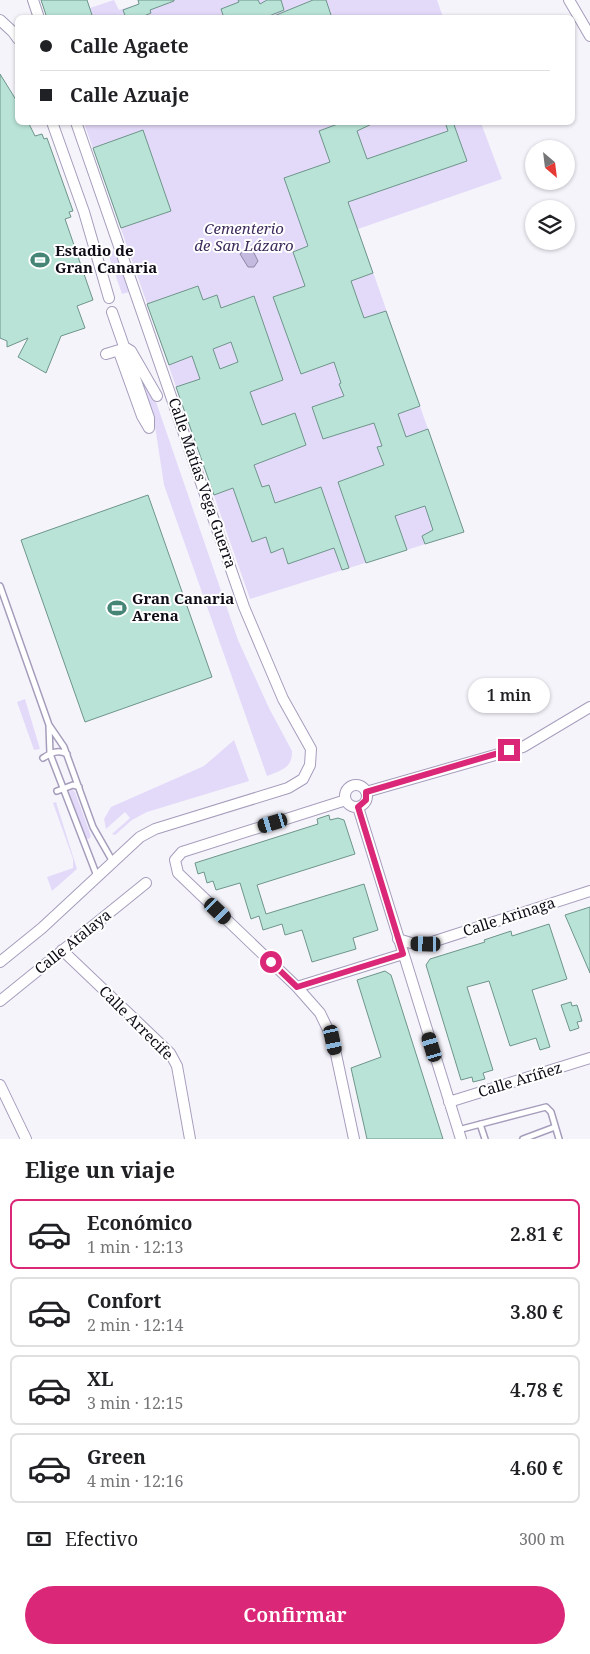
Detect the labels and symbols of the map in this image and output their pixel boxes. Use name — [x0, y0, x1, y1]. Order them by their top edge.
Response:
north arrow — [525, 140, 575, 190]
park label: Cementerio de San Lázaro — [194, 218, 294, 255]
place label: Estadio de Gran Canaria — [55, 240, 157, 277]
sports icon: Estadio de Gran Canaria — [29, 249, 51, 271]
street label: Calle Matías Vega Guerra — [164, 395, 242, 570]
place label: Gran Canaria Arena — [132, 588, 234, 625]
sports icon: Gran Canaria Arena — [106, 597, 128, 619]
callout: 1 min — [468, 678, 550, 712]
route end — [498, 739, 520, 761]
car — [256, 811, 289, 835]
street label: Calle Arinaga — [460, 892, 557, 940]
car — [201, 895, 234, 927]
street label: Calle Atalaya — [30, 904, 115, 978]
car — [410, 936, 441, 952]
route start — [260, 951, 282, 973]
street label: Calle Arrecife — [95, 981, 178, 1064]
car — [322, 1024, 343, 1056]
car — [420, 1030, 443, 1064]
street label: Calle Aríñez — [475, 1057, 564, 1101]

